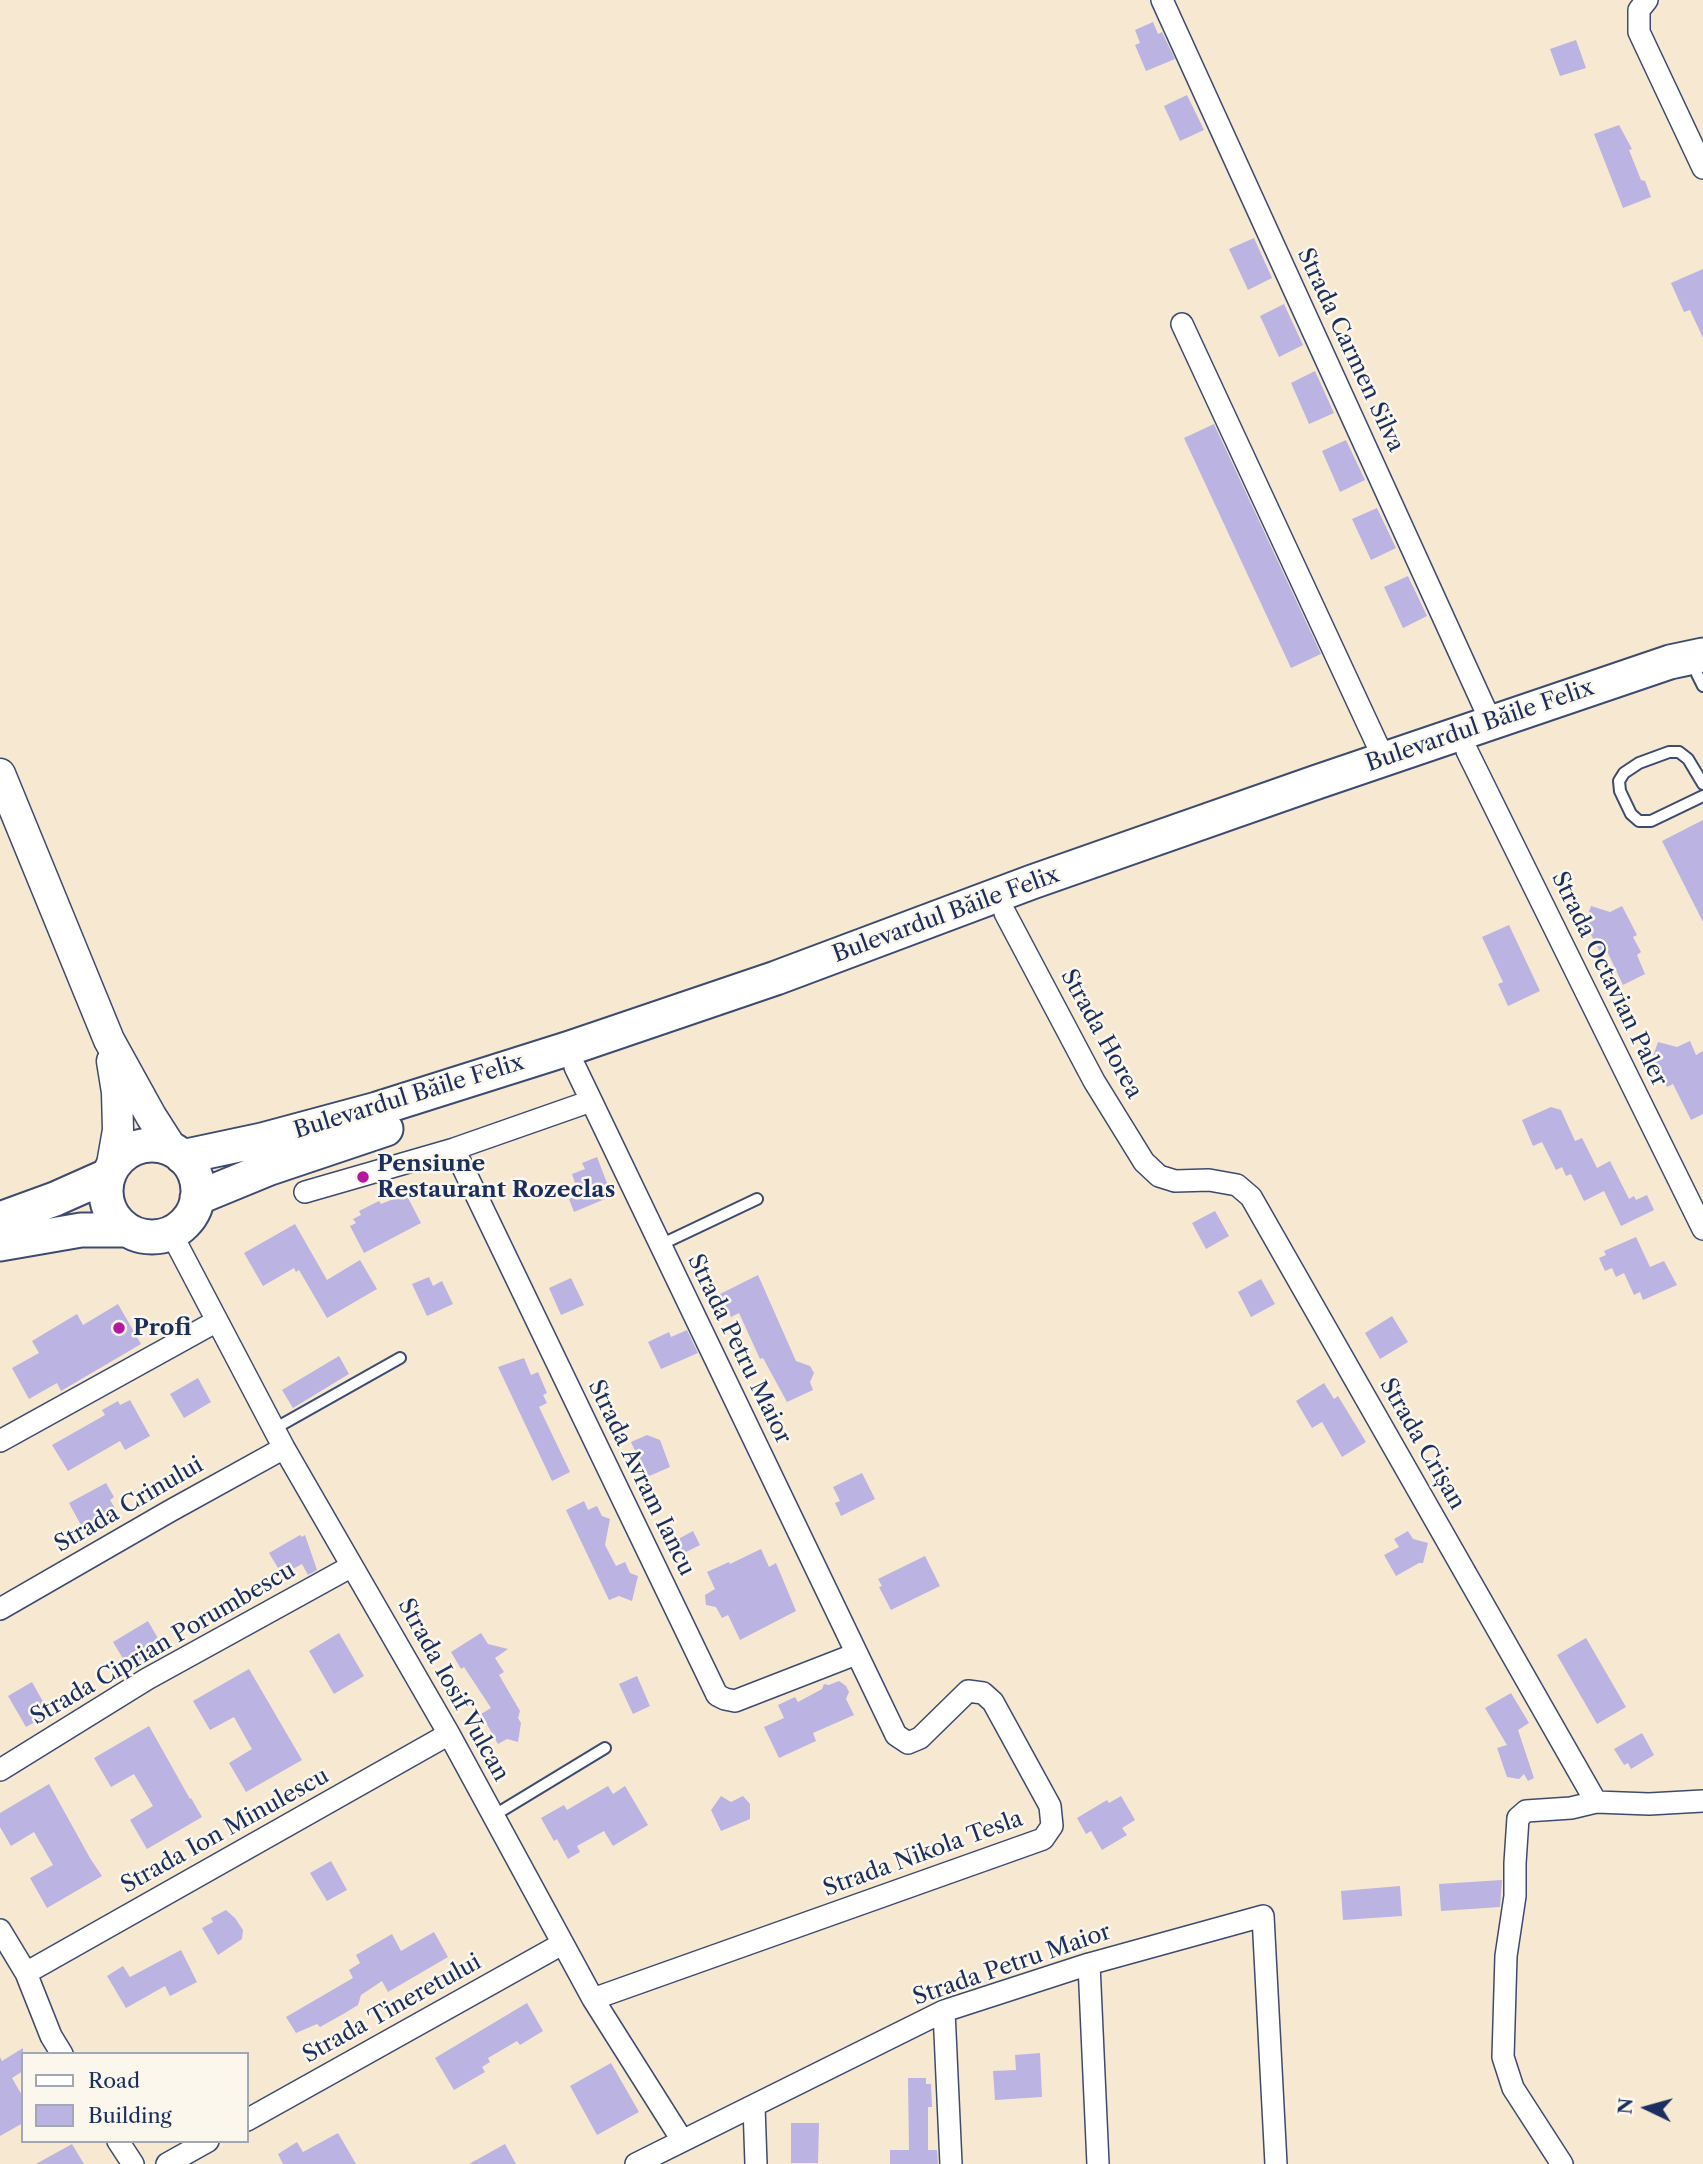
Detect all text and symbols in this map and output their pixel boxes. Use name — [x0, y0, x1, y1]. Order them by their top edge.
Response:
street label: Strada Carmen Silva — [1291, 244, 1409, 456]
street label: Bulevardul Băile Felix — [1362, 674, 1598, 778]
street label: Bulevardul Băile Felix — [829, 861, 1063, 969]
street label: Strada Octavian Paler — [1545, 867, 1673, 1091]
street label: Strada Horea — [1054, 965, 1148, 1103]
street label: Bulevardul Băile Felix — [291, 1049, 527, 1145]
place label: Pensiune Restaurant Rozeclas — [377, 1150, 615, 1204]
marker: Pensiune Restaurant Rozeclas — [355, 1169, 371, 1185]
street label: Strada Petru Maior — [681, 1250, 797, 1448]
place label: Profi — [133, 1314, 191, 1342]
marker: Profi — [111, 1320, 127, 1336]
street label: Strada Crișan — [1373, 1374, 1471, 1514]
street label: Strada Avram Iancu — [582, 1376, 700, 1580]
street label: Strada Crinului — [50, 1451, 208, 1559]
street label: Strada Ciprian Porumbescu — [26, 1557, 300, 1731]
street label: Strada Iosif Vulcan — [391, 1594, 515, 1786]
street label: Strada Ion Minulescu — [116, 1762, 334, 1900]
street label: Strada Nikola Tesla — [820, 1805, 1026, 1903]
street label: Strada Petru Maior — [909, 1918, 1115, 2012]
street label: Strada Tineretului — [298, 1949, 486, 2069]
legend — [21, 2052, 248, 2143]
text: Road — [88, 2068, 140, 2093]
north arrow — [1612, 2073, 1682, 2143]
text: N — [1613, 2097, 1638, 2115]
text: Building — [88, 2103, 172, 2128]

